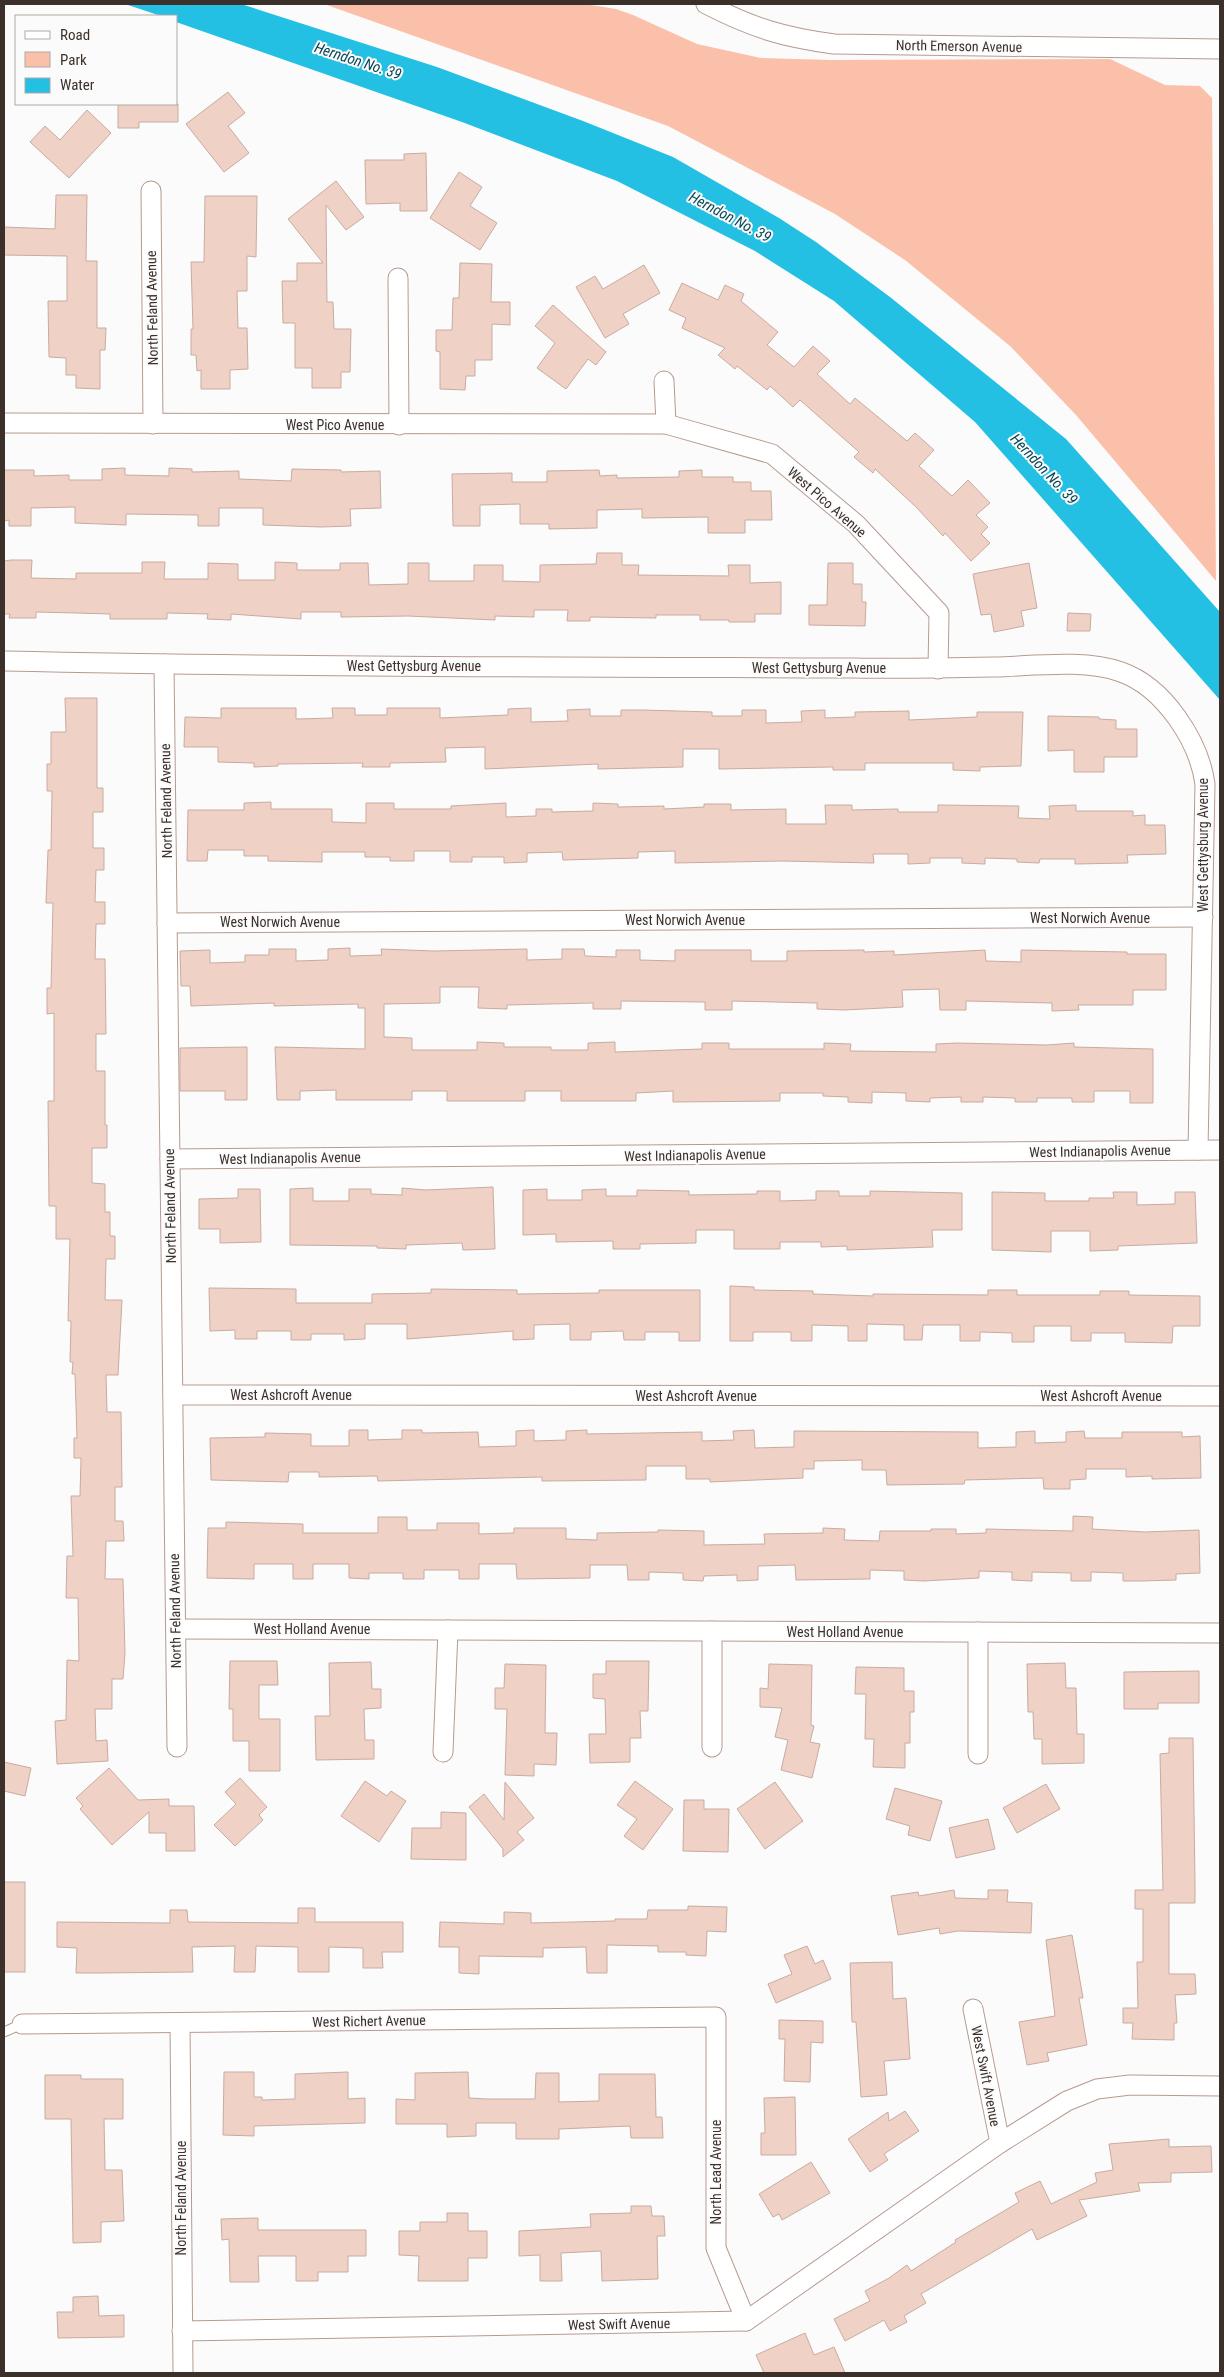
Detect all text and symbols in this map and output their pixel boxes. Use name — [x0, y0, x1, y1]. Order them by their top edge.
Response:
legend — [15, 15, 178, 105]
text: Road — [60, 26, 90, 44]
street label: North Emerson Avenue — [896, 37, 1023, 55]
water label: Herndon No. 39 — [312, 38, 404, 84]
text: Park — [60, 51, 87, 69]
text: Water — [60, 76, 95, 94]
water label: Herndon No. 39 — [686, 188, 774, 246]
street label: North Feland Avenue — [143, 250, 161, 366]
street label: West Pico Avenue — [286, 417, 385, 433]
water label: Herndon No. 39 — [1007, 430, 1081, 508]
street label: West Pico Avenue — [784, 464, 870, 541]
street label: West Gettysburg Avenue — [347, 658, 482, 674]
street label: West Gettysburg Avenue — [752, 660, 887, 676]
street label: North Feland Avenue — [157, 743, 175, 859]
street label: West Gettysburg Avenue — [1195, 777, 1211, 912]
street label: West Norwich Avenue — [1030, 910, 1150, 926]
street label: West Norwich Avenue — [625, 912, 745, 928]
street label: West Norwich Avenue — [220, 914, 340, 930]
street label: West Indianapolis Avenue — [1029, 1142, 1171, 1160]
street label: West Indianapolis Avenue — [624, 1146, 766, 1164]
street label: North Feland Avenue — [161, 1148, 179, 1264]
street label: West Indianapolis Avenue — [219, 1149, 361, 1167]
street label: West Ashcroft Avenue — [230, 1387, 352, 1403]
street label: West Ashcroft Avenue — [635, 1388, 757, 1404]
street label: West Ashcroft Avenue — [1040, 1388, 1162, 1404]
street label: North Feland Avenue — [166, 1553, 184, 1669]
street label: West Holland Avenue — [254, 1621, 371, 1637]
street label: West Holland Avenue — [787, 1624, 904, 1640]
street label: West Richert Avenue — [312, 2012, 426, 2030]
street label: West Swift Avenue — [968, 2024, 1004, 2128]
street label: North Lead Avenue — [708, 2119, 724, 2224]
street label: North Feland Avenue — [173, 2140, 189, 2255]
street label: West Swift Avenue — [568, 2315, 671, 2333]

